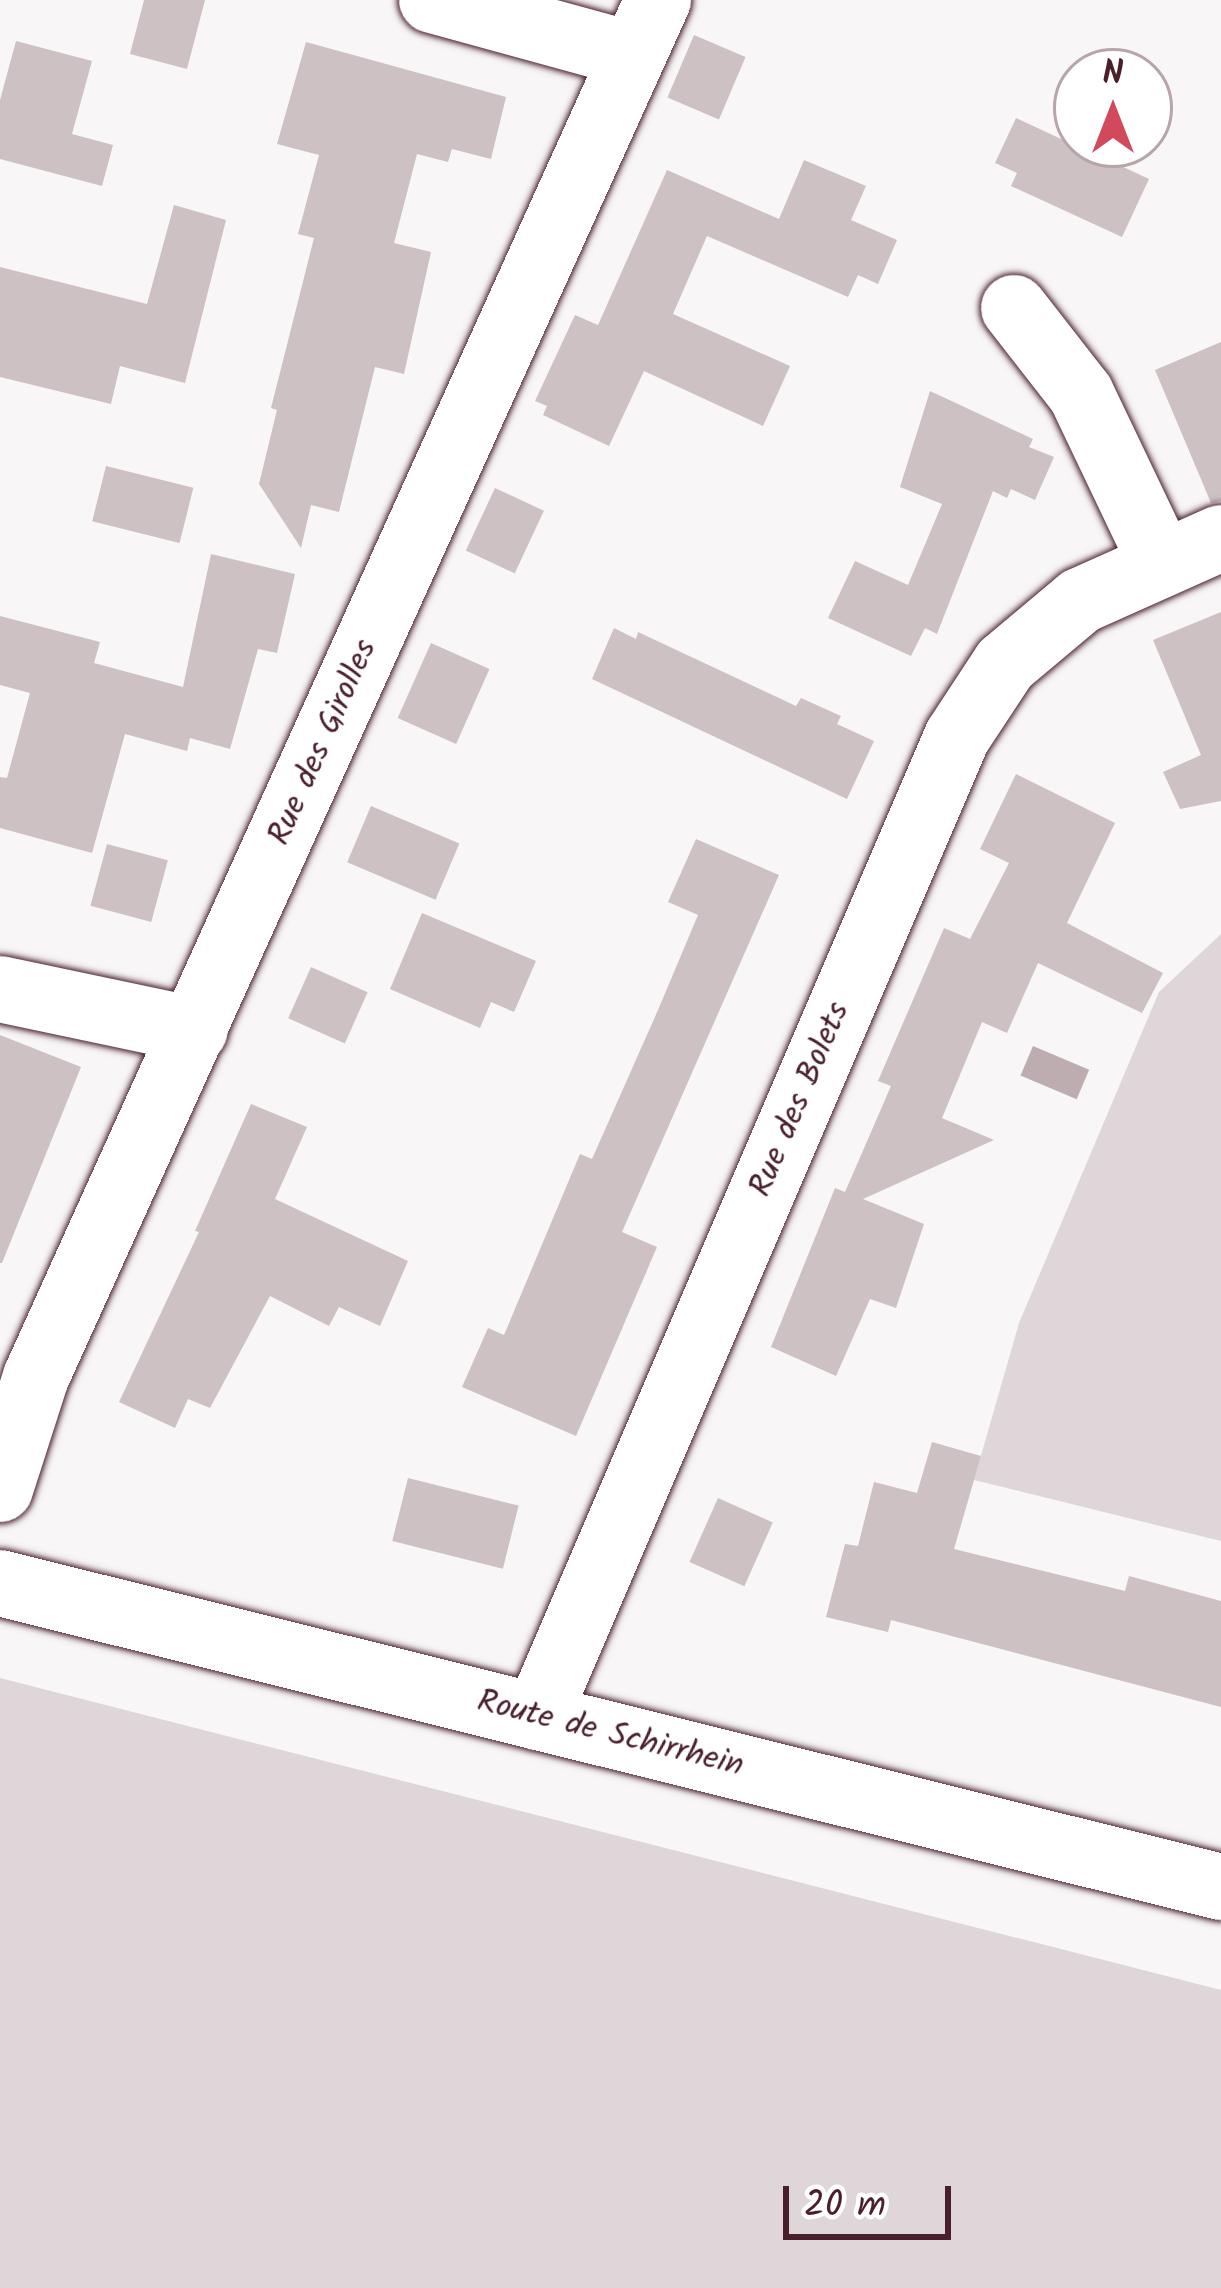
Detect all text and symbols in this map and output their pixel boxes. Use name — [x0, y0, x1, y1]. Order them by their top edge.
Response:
north arrow — [1053, 48, 1173, 168]
text: N — [1103, 48, 1123, 101]
street label: Rue des Girolles — [261, 634, 387, 852]
street label: Rue des Bolets — [742, 997, 860, 1203]
street label: Route de Schirrhein — [473, 1683, 747, 1787]
scale bar — [789, 2162, 957, 2236]
text: 20 m — [804, 2178, 886, 2235]

